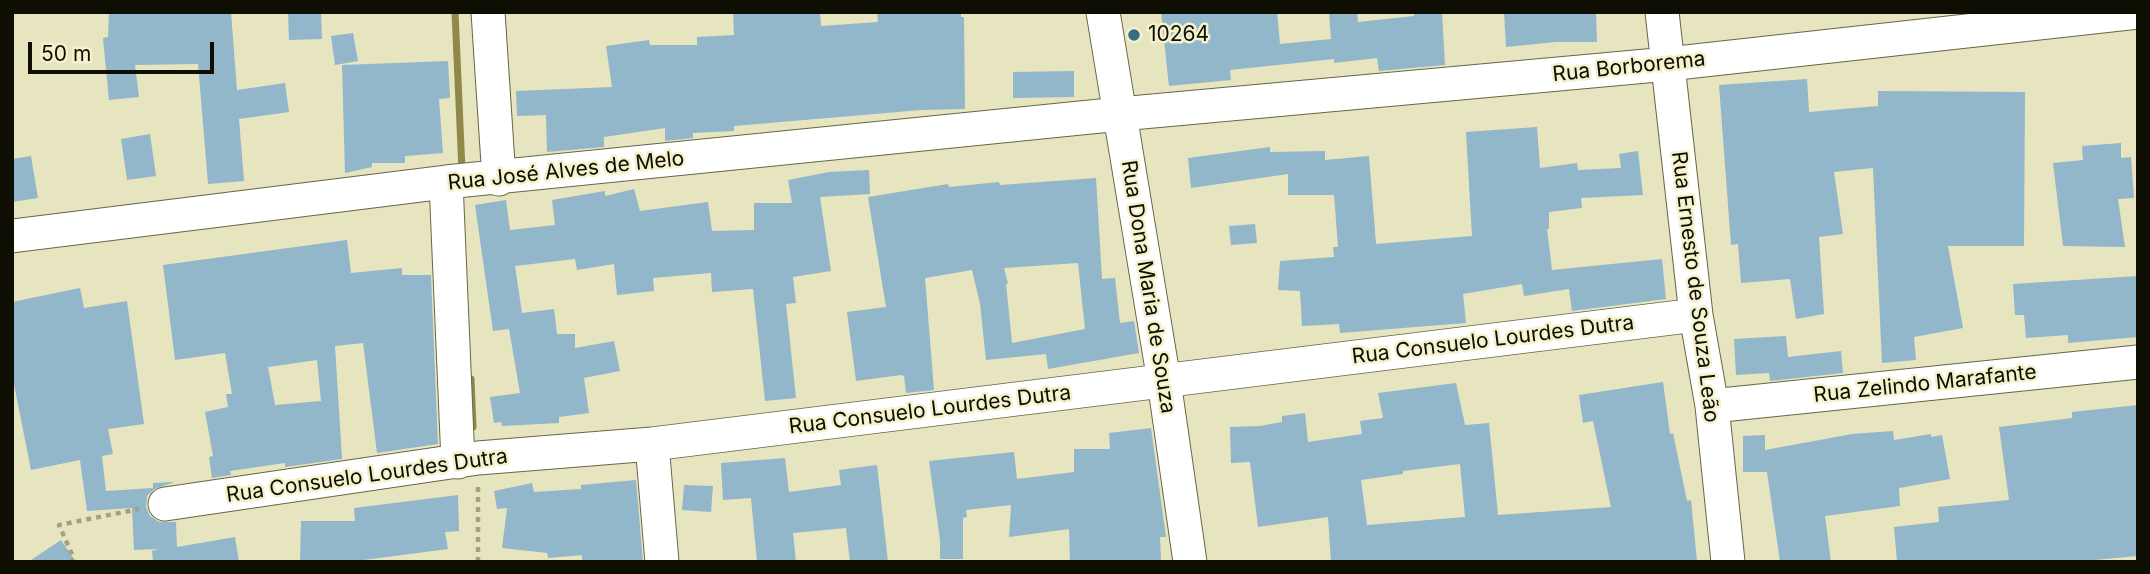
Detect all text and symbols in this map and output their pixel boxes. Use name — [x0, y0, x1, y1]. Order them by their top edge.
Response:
place label: 10264 — [1148, 22, 1209, 48]
marker: 10264 — [1126, 27, 1142, 43]
scale bar — [32, 28, 217, 72]
text: 50 m — [41, 41, 91, 66]
street label: Rua Borborema — [1551, 46, 1707, 88]
street label: Rua José Alves de Melo — [447, 146, 685, 196]
street label: Rua Ernesto de Souza Leão — [1666, 150, 1724, 424]
street label: Rua Dona Maria de Souza — [1116, 159, 1180, 415]
street label: Rua Consuelo Lourdes Dutra — [1351, 310, 1635, 370]
street label: Rua Zelindo Marafante — [1812, 360, 2038, 408]
street label: Rua Consuelo Lourdes Dutra — [788, 380, 1072, 440]
street label: Rua Consuelo Lourdes Dutra — [225, 444, 509, 508]

